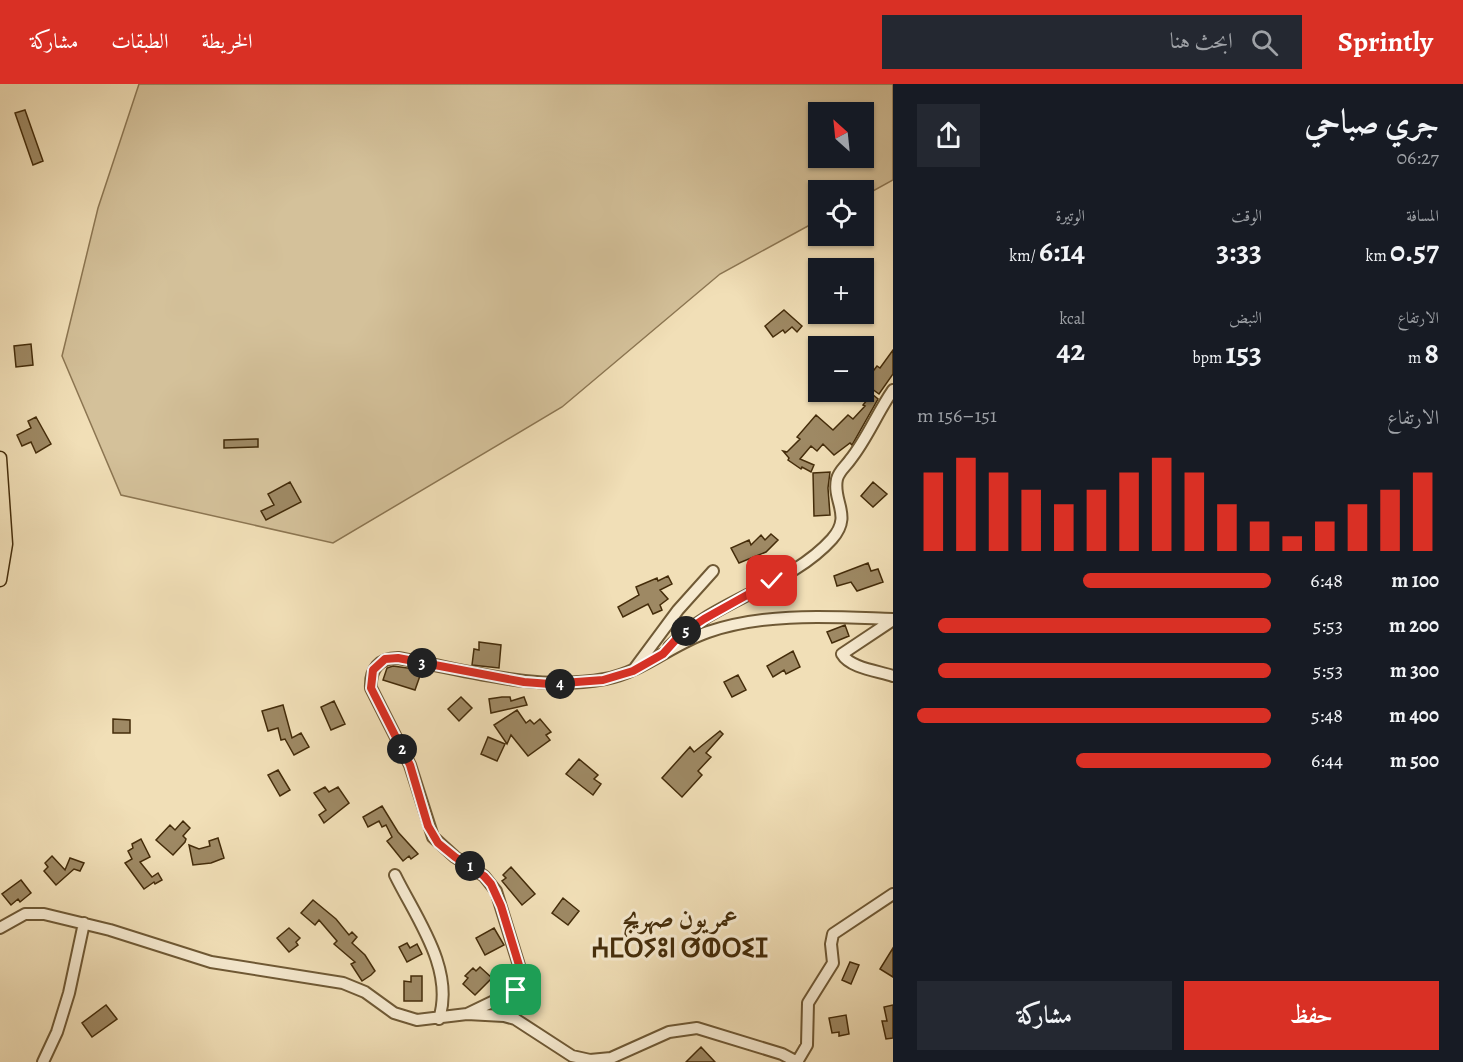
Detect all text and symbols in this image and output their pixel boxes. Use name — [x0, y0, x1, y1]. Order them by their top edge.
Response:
search box — [882, 15, 1302, 69]
text: Sprintly — [1338, 23, 1433, 61]
text: ابحث هنا — [1170, 26, 1233, 56]
icon: search — [1248, 26, 1281, 59]
text: مشاركة — [30, 27, 78, 55]
text: الطبقات — [111, 27, 168, 55]
text: الخريطة — [201, 27, 253, 55]
text: جري صباحي — [1304, 99, 1439, 144]
north arrow — [808, 102, 874, 168]
map controls — [808, 102, 874, 402]
button: share — [917, 104, 980, 167]
text: 06:27 — [1396, 144, 1439, 171]
button: locate — [808, 180, 874, 246]
text: الوتيرة — [1055, 205, 1085, 227]
text: الوقت — [1231, 205, 1262, 227]
text: المسافة — [1406, 205, 1439, 227]
text: 6:14 — [1039, 231, 1085, 271]
text: 3:33 — [1216, 231, 1262, 271]
text: 0.57 — [1390, 231, 1439, 271]
text: /km — [1009, 245, 1039, 267]
text: km — [1366, 245, 1390, 267]
button: + — [808, 258, 874, 324]
text: النبض — [1229, 307, 1262, 329]
text: الارتفاع — [1397, 307, 1439, 329]
text: kcal — [1059, 308, 1085, 330]
text: 42 — [1056, 330, 1085, 370]
text: 153 — [1226, 333, 1262, 373]
text: 8 — [1425, 333, 1439, 373]
button: − — [808, 336, 874, 402]
text: bpm — [1192, 347, 1226, 369]
text: m — [1408, 347, 1425, 369]
text: 151–156 m — [917, 402, 997, 429]
text: الارتفاع — [1387, 404, 1439, 431]
pin — [746, 555, 797, 606]
icon: check — [755, 564, 788, 597]
text: 6:48 — [1310, 567, 1343, 594]
text: 100 m — [1391, 567, 1439, 594]
text: 5:53 — [1313, 612, 1343, 639]
text: 200 m — [1389, 612, 1439, 639]
pin: 5 — [671, 616, 701, 646]
text: 5 — [683, 620, 689, 642]
pin: 3 — [407, 648, 437, 678]
text: 3 — [419, 652, 425, 674]
text: 5:53 — [1313, 657, 1343, 684]
text: 300 m — [1390, 657, 1439, 684]
pin: 4 — [545, 669, 575, 699]
text: 4 — [556, 673, 564, 695]
text: 5:48 — [1311, 702, 1343, 729]
text: 400 m — [1389, 702, 1439, 729]
pin: 2 — [387, 734, 417, 764]
text: 2 — [398, 738, 406, 760]
text: 6:44 — [1311, 747, 1343, 774]
text: 500 m — [1390, 747, 1439, 774]
pin: 1 — [455, 851, 485, 881]
text: 1 — [467, 855, 473, 877]
district label: عمريون صهريج ⵄⵎⵔⵢⵓⵏ ⵚⵀⵔⵉⵊ — [592, 901, 768, 966]
pin — [490, 964, 541, 1015]
icon: arrive — [499, 973, 532, 1006]
button: مشاركة — [917, 981, 1172, 1050]
button: حفظ — [1184, 981, 1439, 1050]

